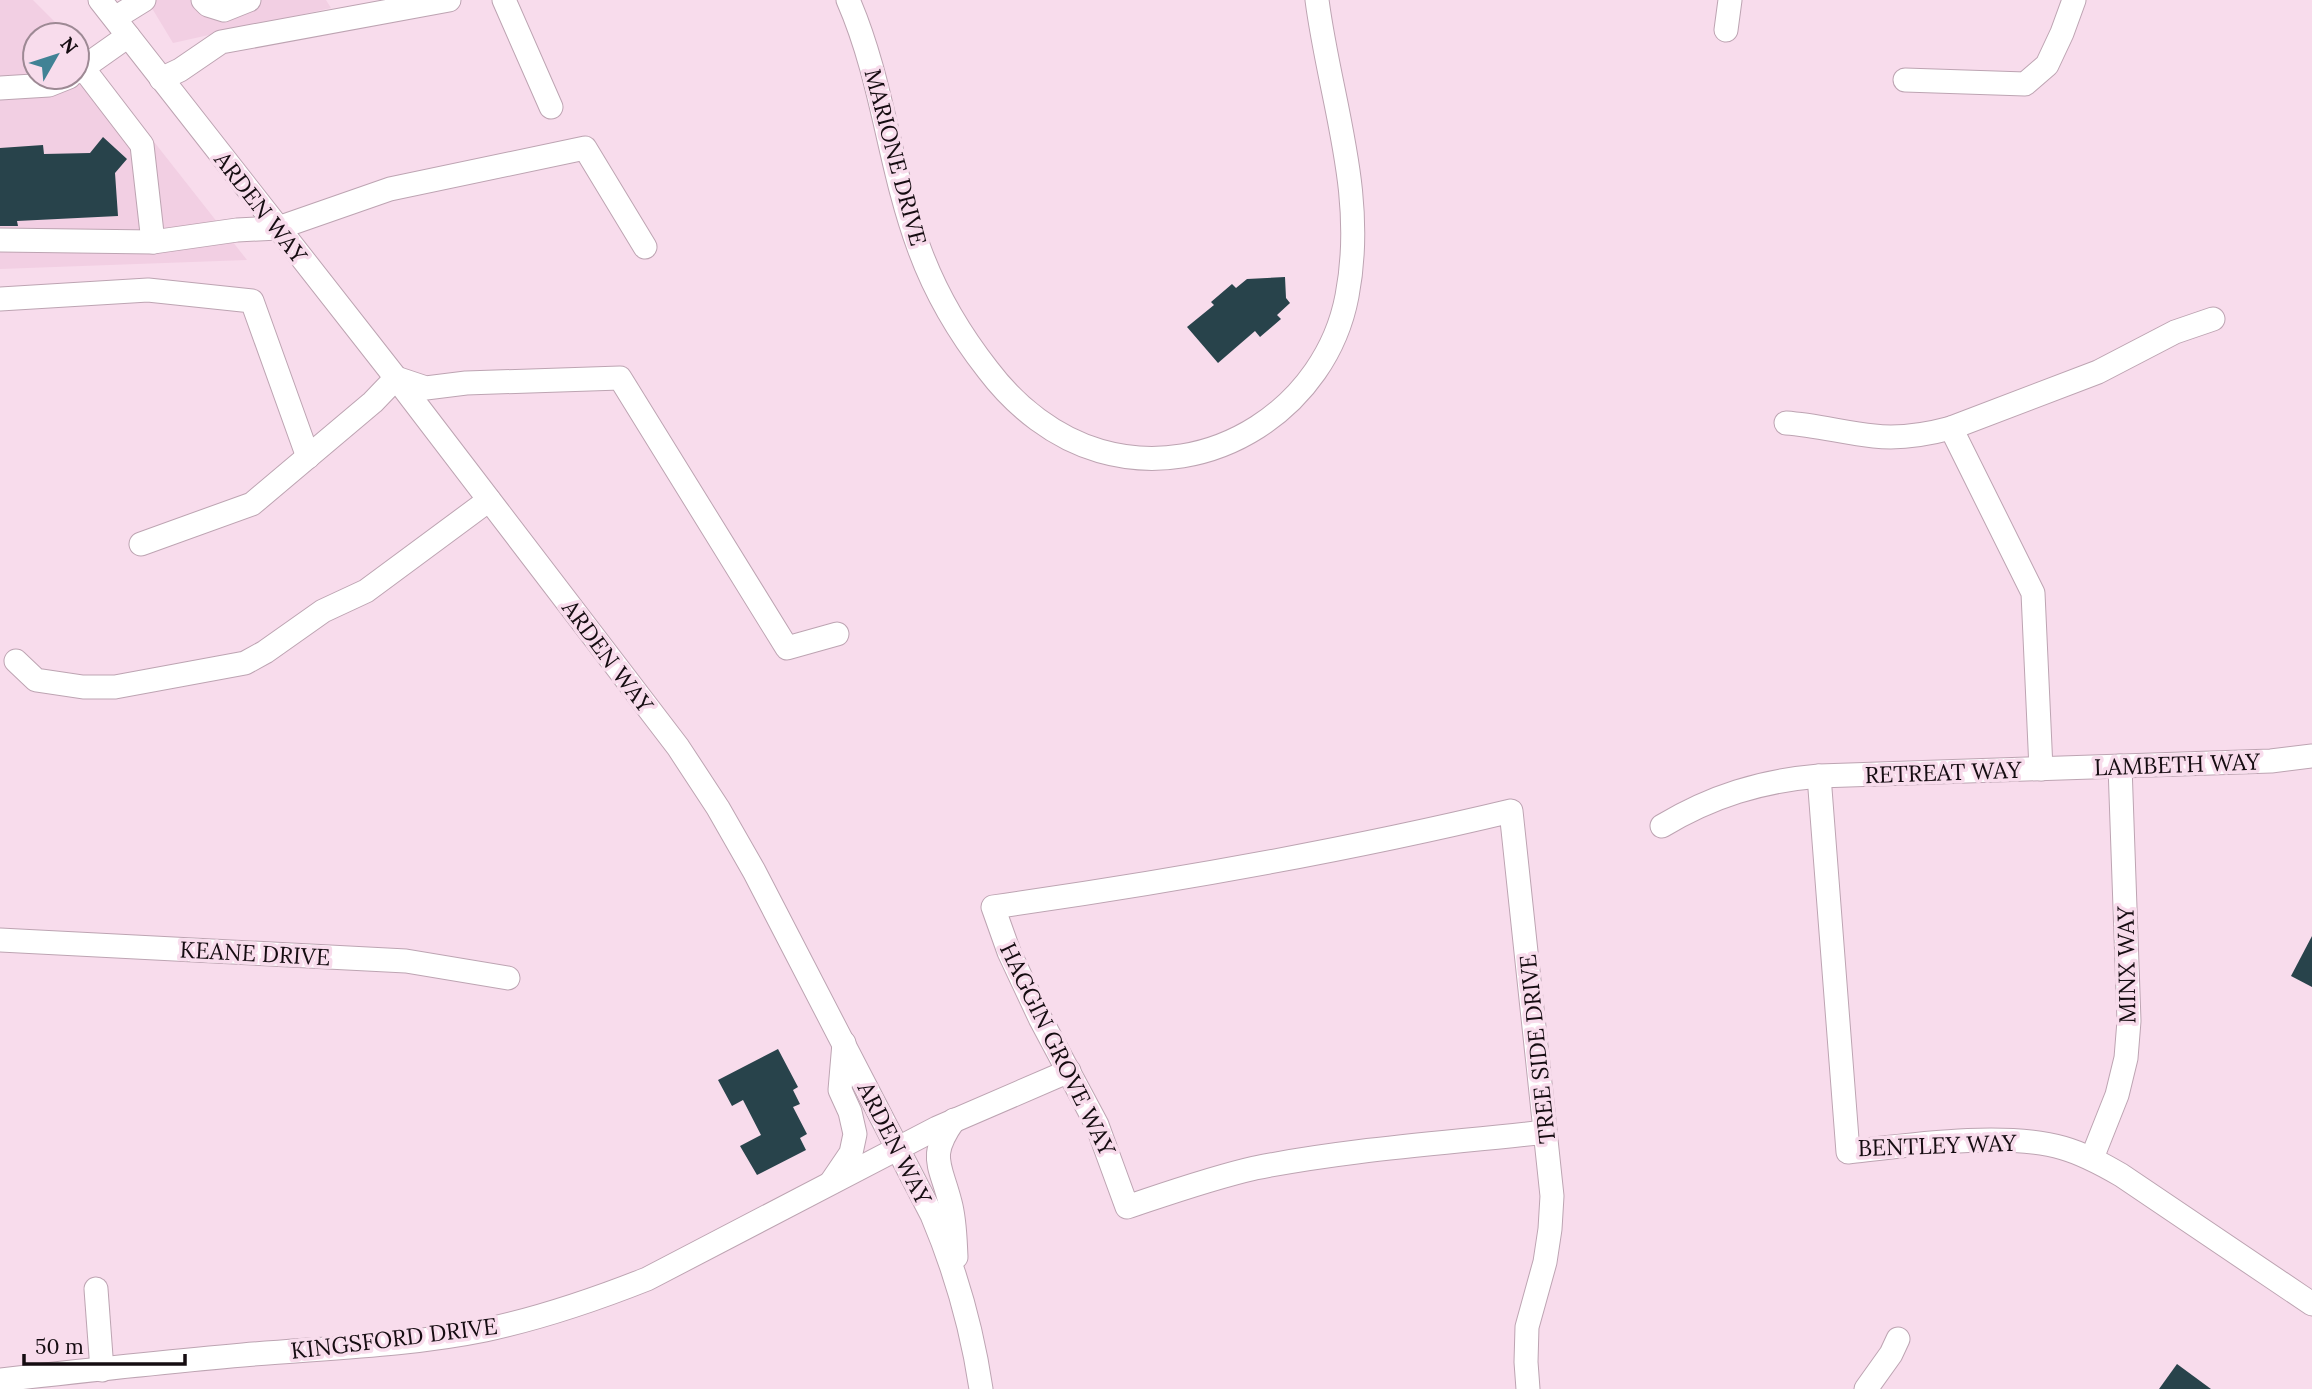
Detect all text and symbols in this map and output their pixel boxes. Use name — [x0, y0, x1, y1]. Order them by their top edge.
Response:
north arrow — [21, 21, 91, 91]
text: N — [55, 32, 83, 59]
street label: MARIONE DRIVE — [858, 65, 934, 249]
street label: ARDEN WAY — [208, 145, 314, 269]
street label: ARDEN WAY — [556, 593, 660, 718]
street label: LAMBETH WAY — [2093, 747, 2261, 781]
street label: RETREAT WAY — [1864, 755, 2022, 789]
street label: MINX WAY — [2110, 906, 2142, 1024]
street label: KEANE DRIVE — [179, 935, 331, 971]
street label: HAGGIN GROVE WAY — [994, 938, 1122, 1161]
street label: TREE SIDE DRIVE — [1513, 953, 1561, 1145]
street label: ARDEN WAY — [851, 1076, 938, 1210]
street label: BENTLEY WAY — [1857, 1128, 2017, 1162]
street label: KINGSFORD DRIVE — [289, 1311, 499, 1365]
scale bar — [24, 1322, 186, 1366]
text: 50 m — [35, 1333, 84, 1360]

